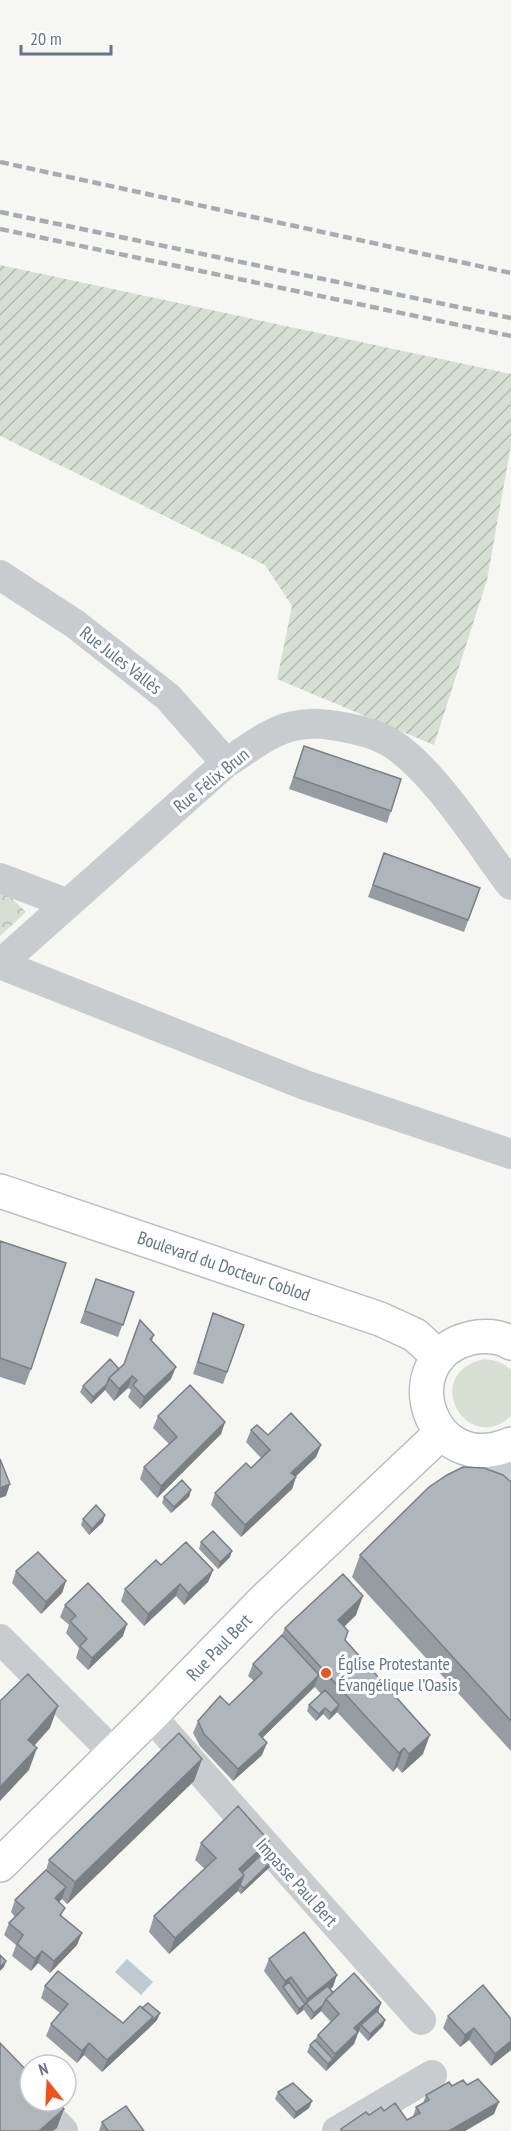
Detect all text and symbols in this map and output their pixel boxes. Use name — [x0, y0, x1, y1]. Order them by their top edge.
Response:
scale bar — [21, 18, 111, 56]
text: 20 m — [30, 27, 62, 50]
street label: Rue Jules Vallès — [75, 621, 167, 699]
street label: Rue Félix Brun — [169, 743, 253, 817]
street label: Boulevard du Docteur Coblod — [135, 1226, 313, 1306]
street label: Rue Paul Bert — [181, 1609, 257, 1685]
place label: Église Protestante Évangélique l’Oasis — [338, 1652, 458, 1696]
marker: Église Protestante Évangélique l’Oasis — [319, 1666, 333, 1680]
street label: Impasse Paul Bert — [251, 1833, 343, 1931]
north arrow — [18, 2053, 78, 2113]
text: N — [36, 2058, 51, 2080]

